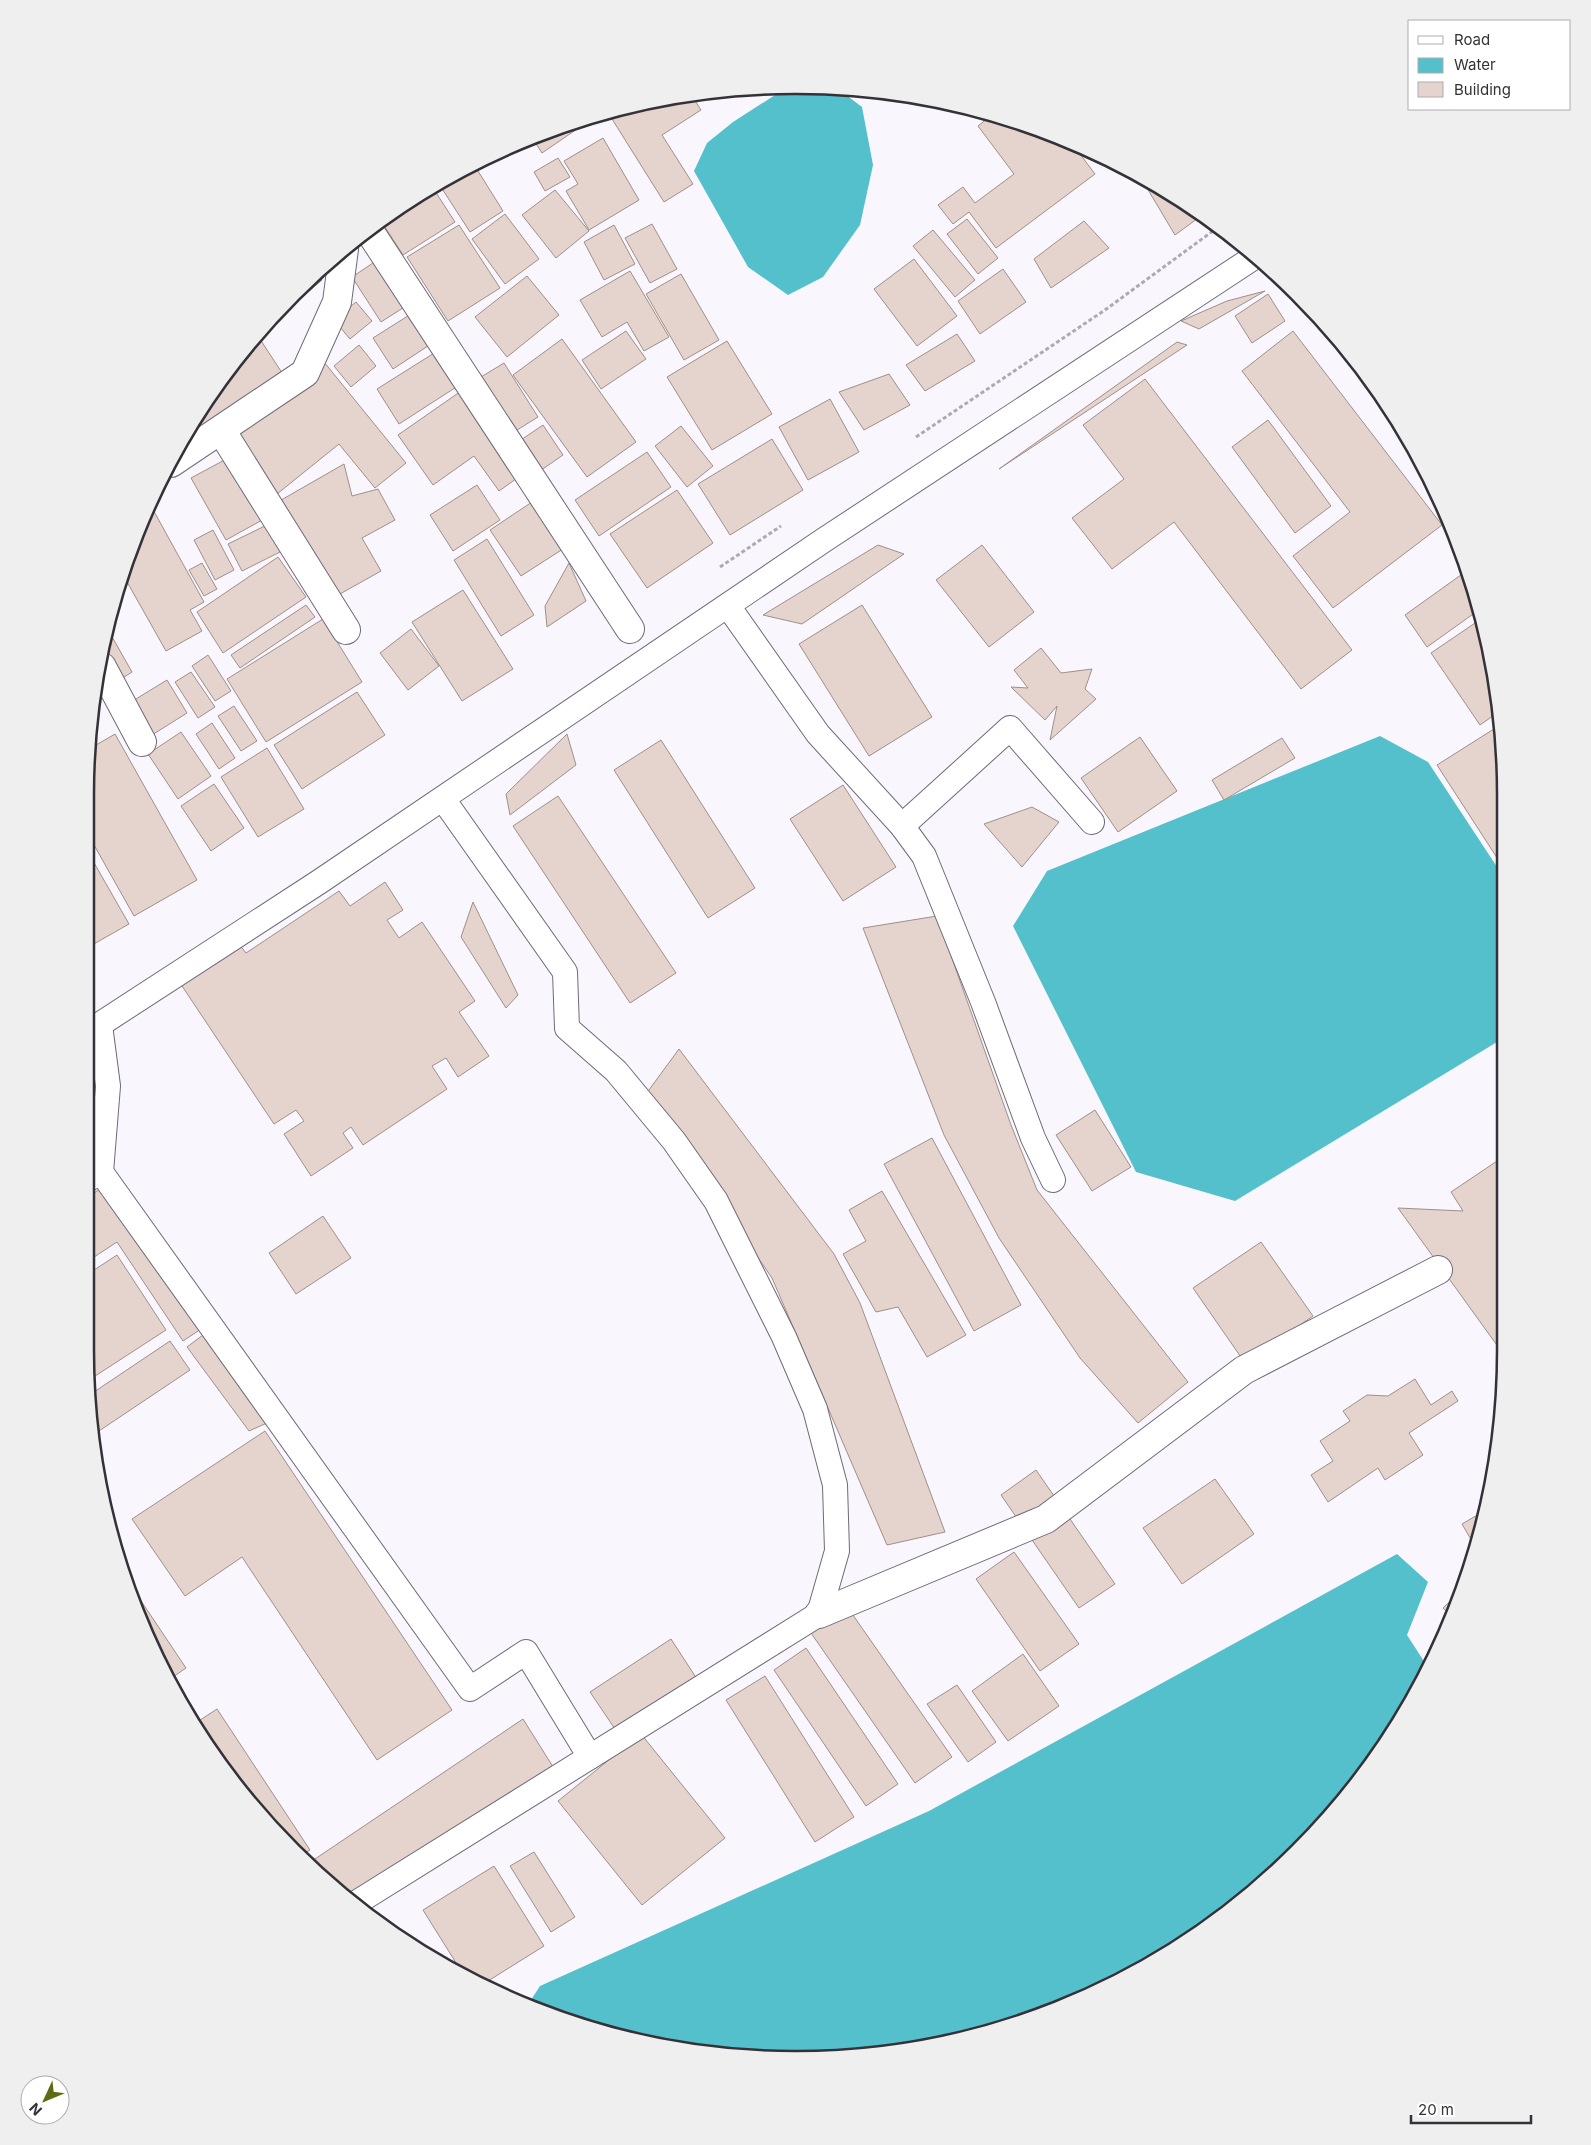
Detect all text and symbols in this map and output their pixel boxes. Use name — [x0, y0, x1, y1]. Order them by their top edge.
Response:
legend — [1408, 20, 1571, 110]
text: Road — [1454, 30, 1490, 49]
text: Water — [1454, 55, 1496, 74]
text: Building — [1454, 80, 1511, 99]
north arrow — [20, 2075, 70, 2125]
scale bar — [1411, 2092, 1531, 2124]
text: N — [25, 2100, 45, 2119]
text: 20 m — [1418, 2100, 1454, 2119]

